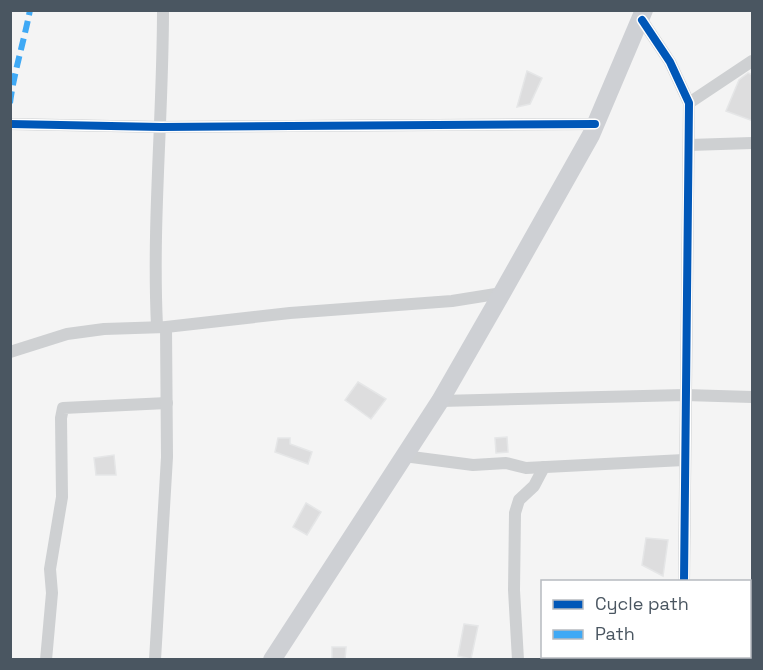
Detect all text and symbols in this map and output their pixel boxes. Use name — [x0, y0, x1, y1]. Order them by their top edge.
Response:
legend — [541, 580, 751, 658]
text: Cycle path — [595, 592, 689, 615]
text: Path — [595, 622, 635, 645]

